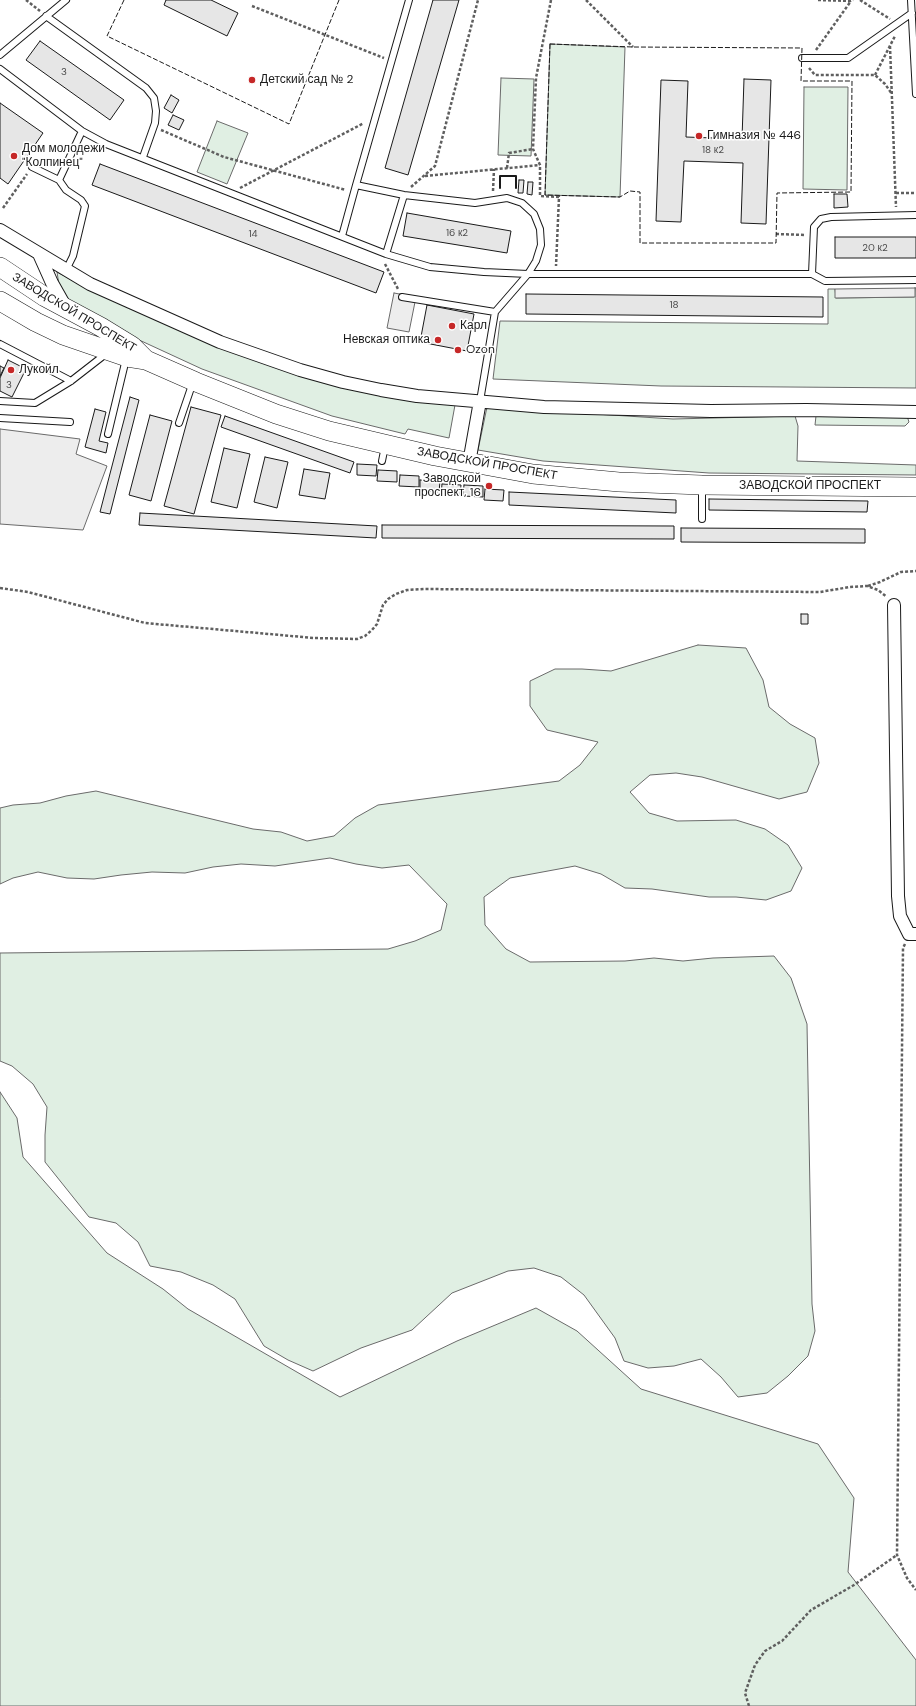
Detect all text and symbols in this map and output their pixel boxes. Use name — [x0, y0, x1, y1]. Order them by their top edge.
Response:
house number: 3 — [61, 66, 67, 78]
place label: Детский сад № 2 — [260, 73, 353, 87]
marker: Детский сад № 2 — [247, 75, 257, 85]
place label: Гимназия № 446 — [707, 129, 801, 143]
marker: Гимназия № 446 — [694, 131, 704, 141]
place label: Дом молодежи "Колпинец" — [22, 142, 105, 170]
house number: 18 к2 — [702, 144, 724, 156]
marker: Дом молодежи "Колпинец" — [9, 151, 19, 161]
house number: 16 к2 — [446, 227, 468, 239]
house number: 14 — [248, 228, 258, 240]
house number: 20 к2 — [862, 242, 888, 254]
street label: ЗАВОДСКОЙ ПРОСПЕКТ — [9, 270, 139, 356]
house number: 18 — [669, 299, 679, 311]
place label: Карл — [460, 319, 487, 333]
marker: Карл — [447, 321, 457, 331]
place label: Невская оптика — [343, 333, 430, 347]
marker: Невская оптика — [433, 335, 443, 345]
place label: Ozon — [466, 343, 495, 357]
marker: Ozon — [453, 345, 463, 355]
place label: Лукойл — [19, 363, 59, 377]
marker: Лукойл — [6, 365, 16, 375]
house number: 3 — [6, 379, 12, 391]
street label: ЗАВОДСКОЙ ПРОСПЕКТ — [416, 445, 558, 483]
place label: Заводской проспект, 16 — [414, 472, 481, 500]
street label: ЗАВОДСКОЙ ПРОСПЕКТ — [739, 479, 881, 493]
marker: Заводской проспект, 16 — [484, 481, 494, 491]

